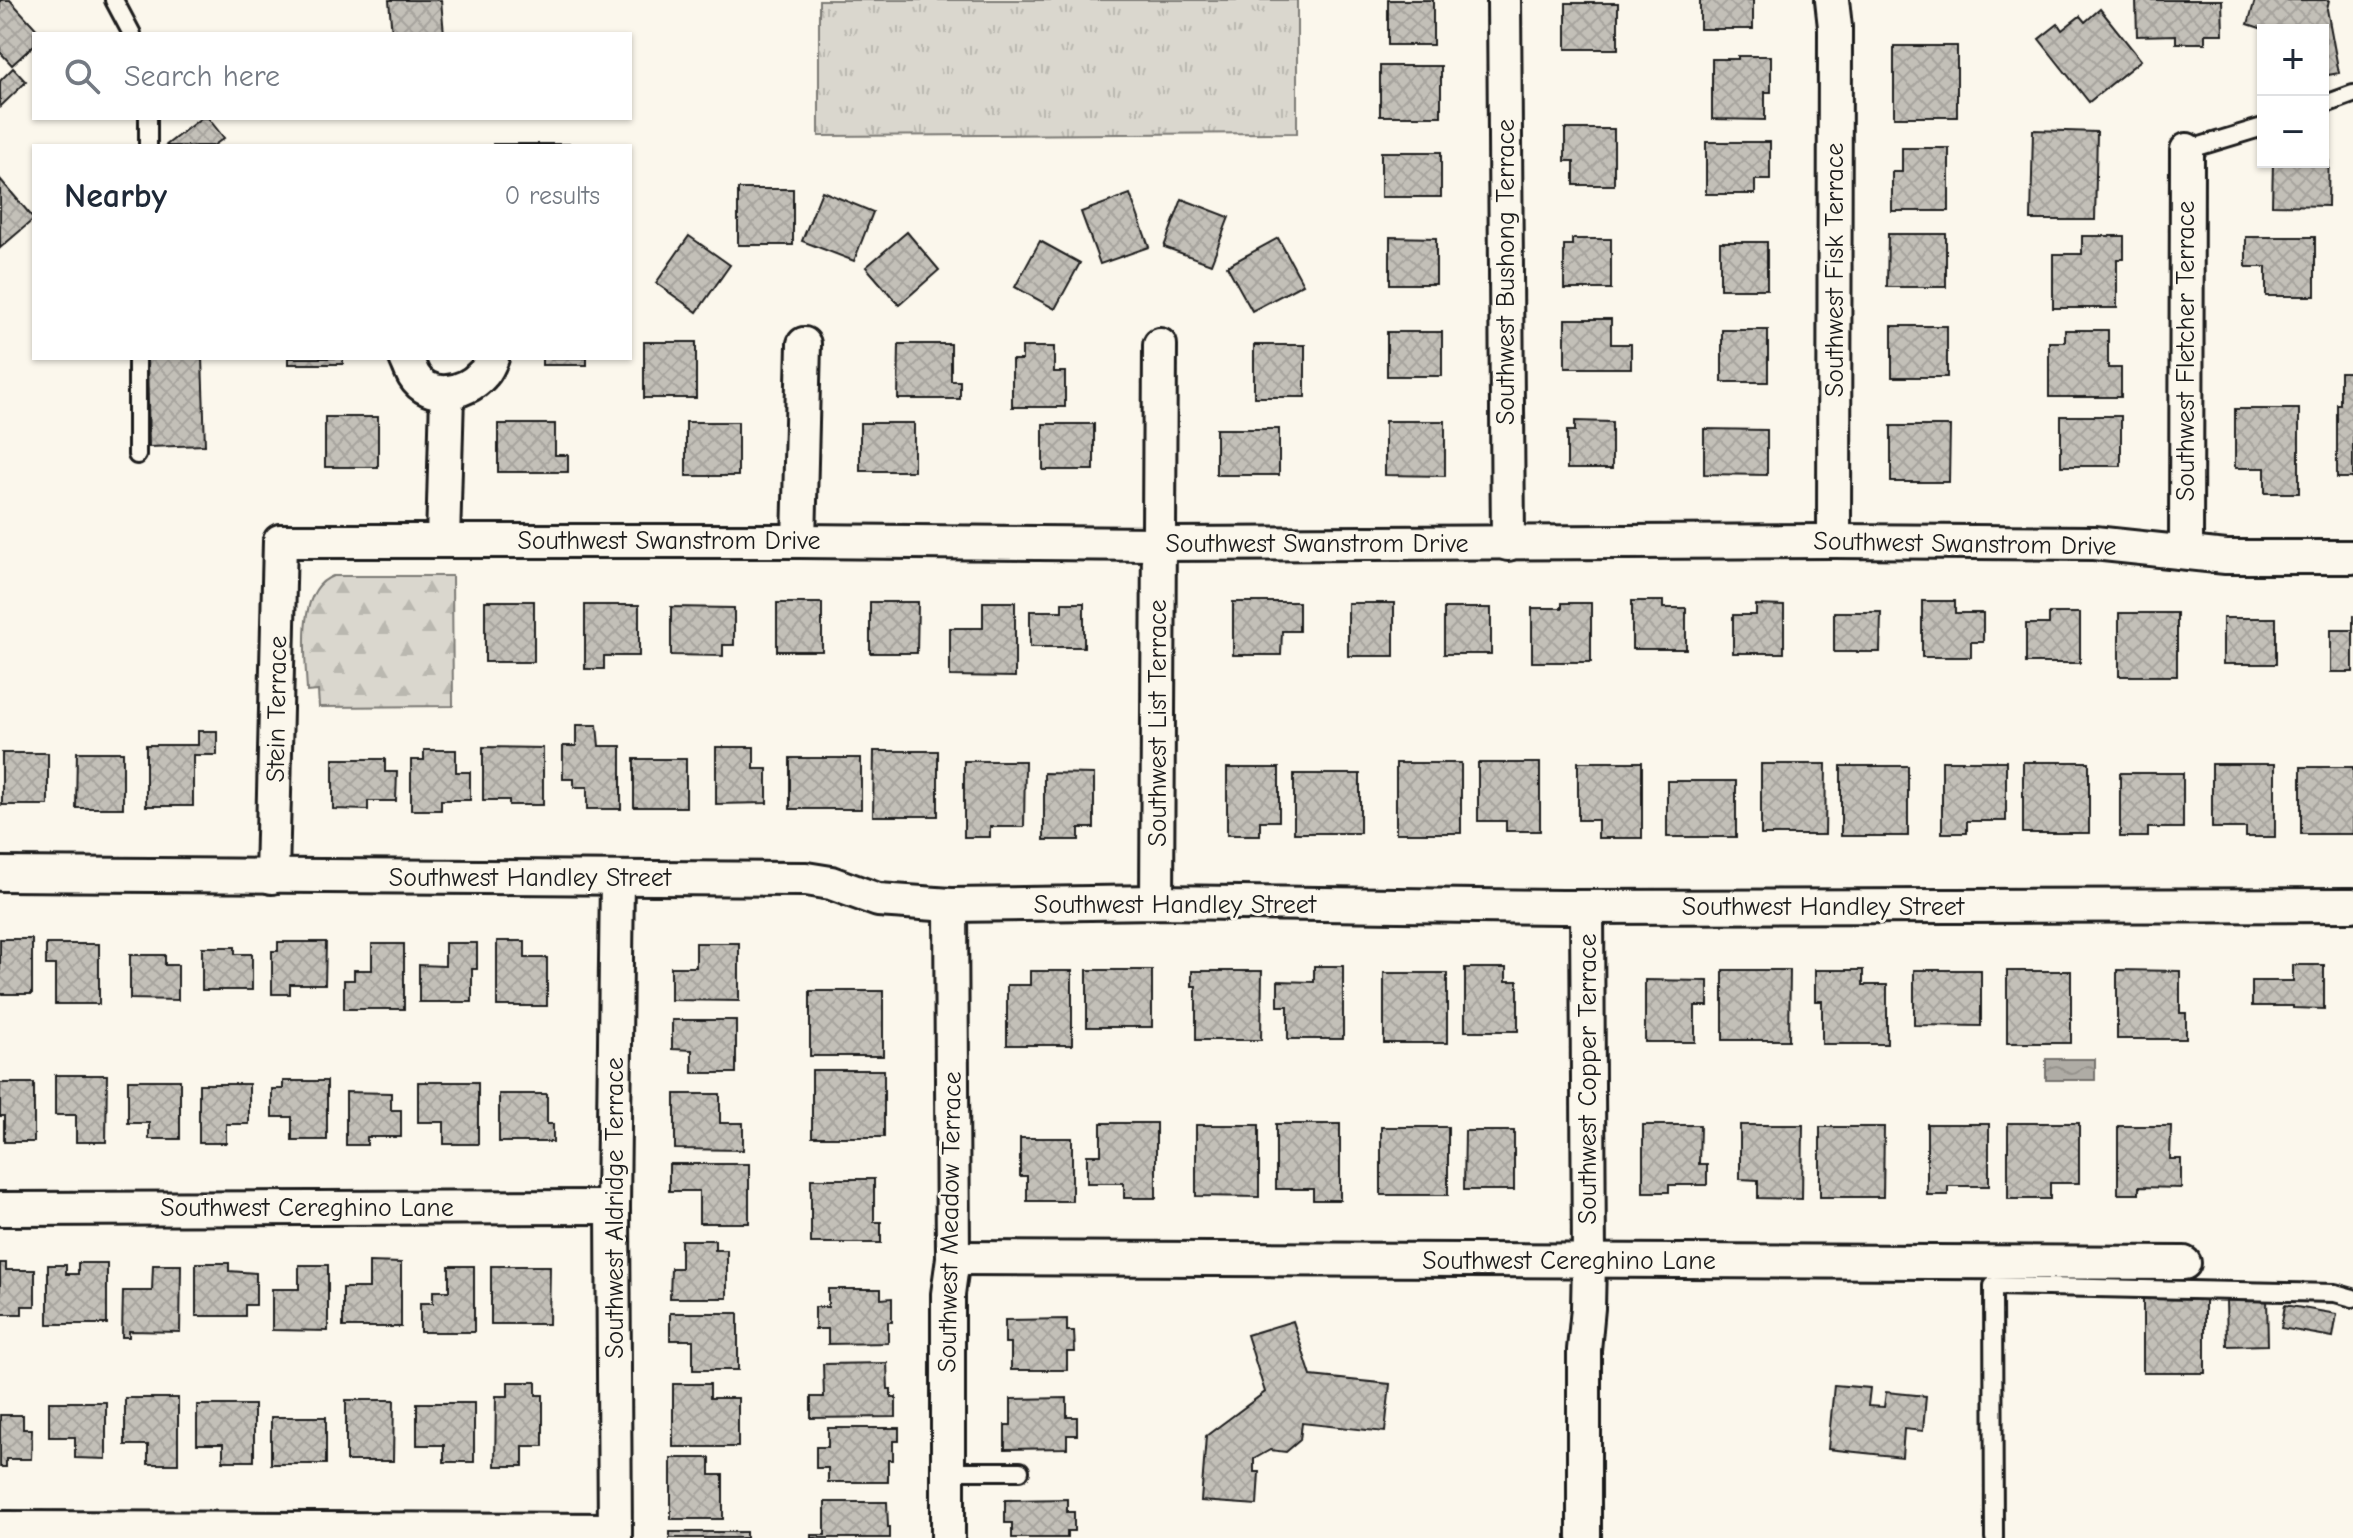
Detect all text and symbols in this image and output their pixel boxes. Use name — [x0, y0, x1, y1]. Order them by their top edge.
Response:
map controls — [2257, 24, 2329, 168]
button: + — [2257, 24, 2329, 96]
search box — [32, 32, 632, 120]
icon: search — [60, 54, 104, 98]
text: Search here — [124, 59, 280, 94]
button: − — [2257, 96, 2329, 168]
street label: Southwest Bushong Terrace — [1491, 119, 1521, 425]
street label: Southwest Fisk Terrace — [1820, 143, 1850, 397]
text: Nearby — [64, 176, 167, 216]
text: 0 results — [505, 181, 600, 211]
street label: Southwest Fletcher Terrace — [2171, 201, 2201, 501]
street label: Southwest Swanstrom Drive — [517, 526, 821, 556]
street label: Southwest Swanstrom Drive — [1813, 526, 2117, 562]
street label: Southwest Swanstrom Drive — [1165, 529, 1469, 559]
street label: Southwest List Terrace — [1143, 599, 1173, 847]
street label: Stein Terrace — [261, 635, 293, 783]
street label: Southwest Handley Street — [389, 863, 673, 893]
street label: Southwest Handley Street — [1034, 890, 1318, 920]
street label: Southwest Handley Street — [1682, 892, 1966, 922]
street label: Southwest Copper Terrace — [1573, 934, 1603, 1224]
street label: Southwest Aldridge Terrace — [600, 1057, 630, 1359]
street label: Southwest Meadow Terrace — [932, 1071, 968, 1373]
street label: Southwest Cereghino Lane — [160, 1193, 454, 1223]
street label: Southwest Cereghino Lane — [1422, 1246, 1716, 1276]

